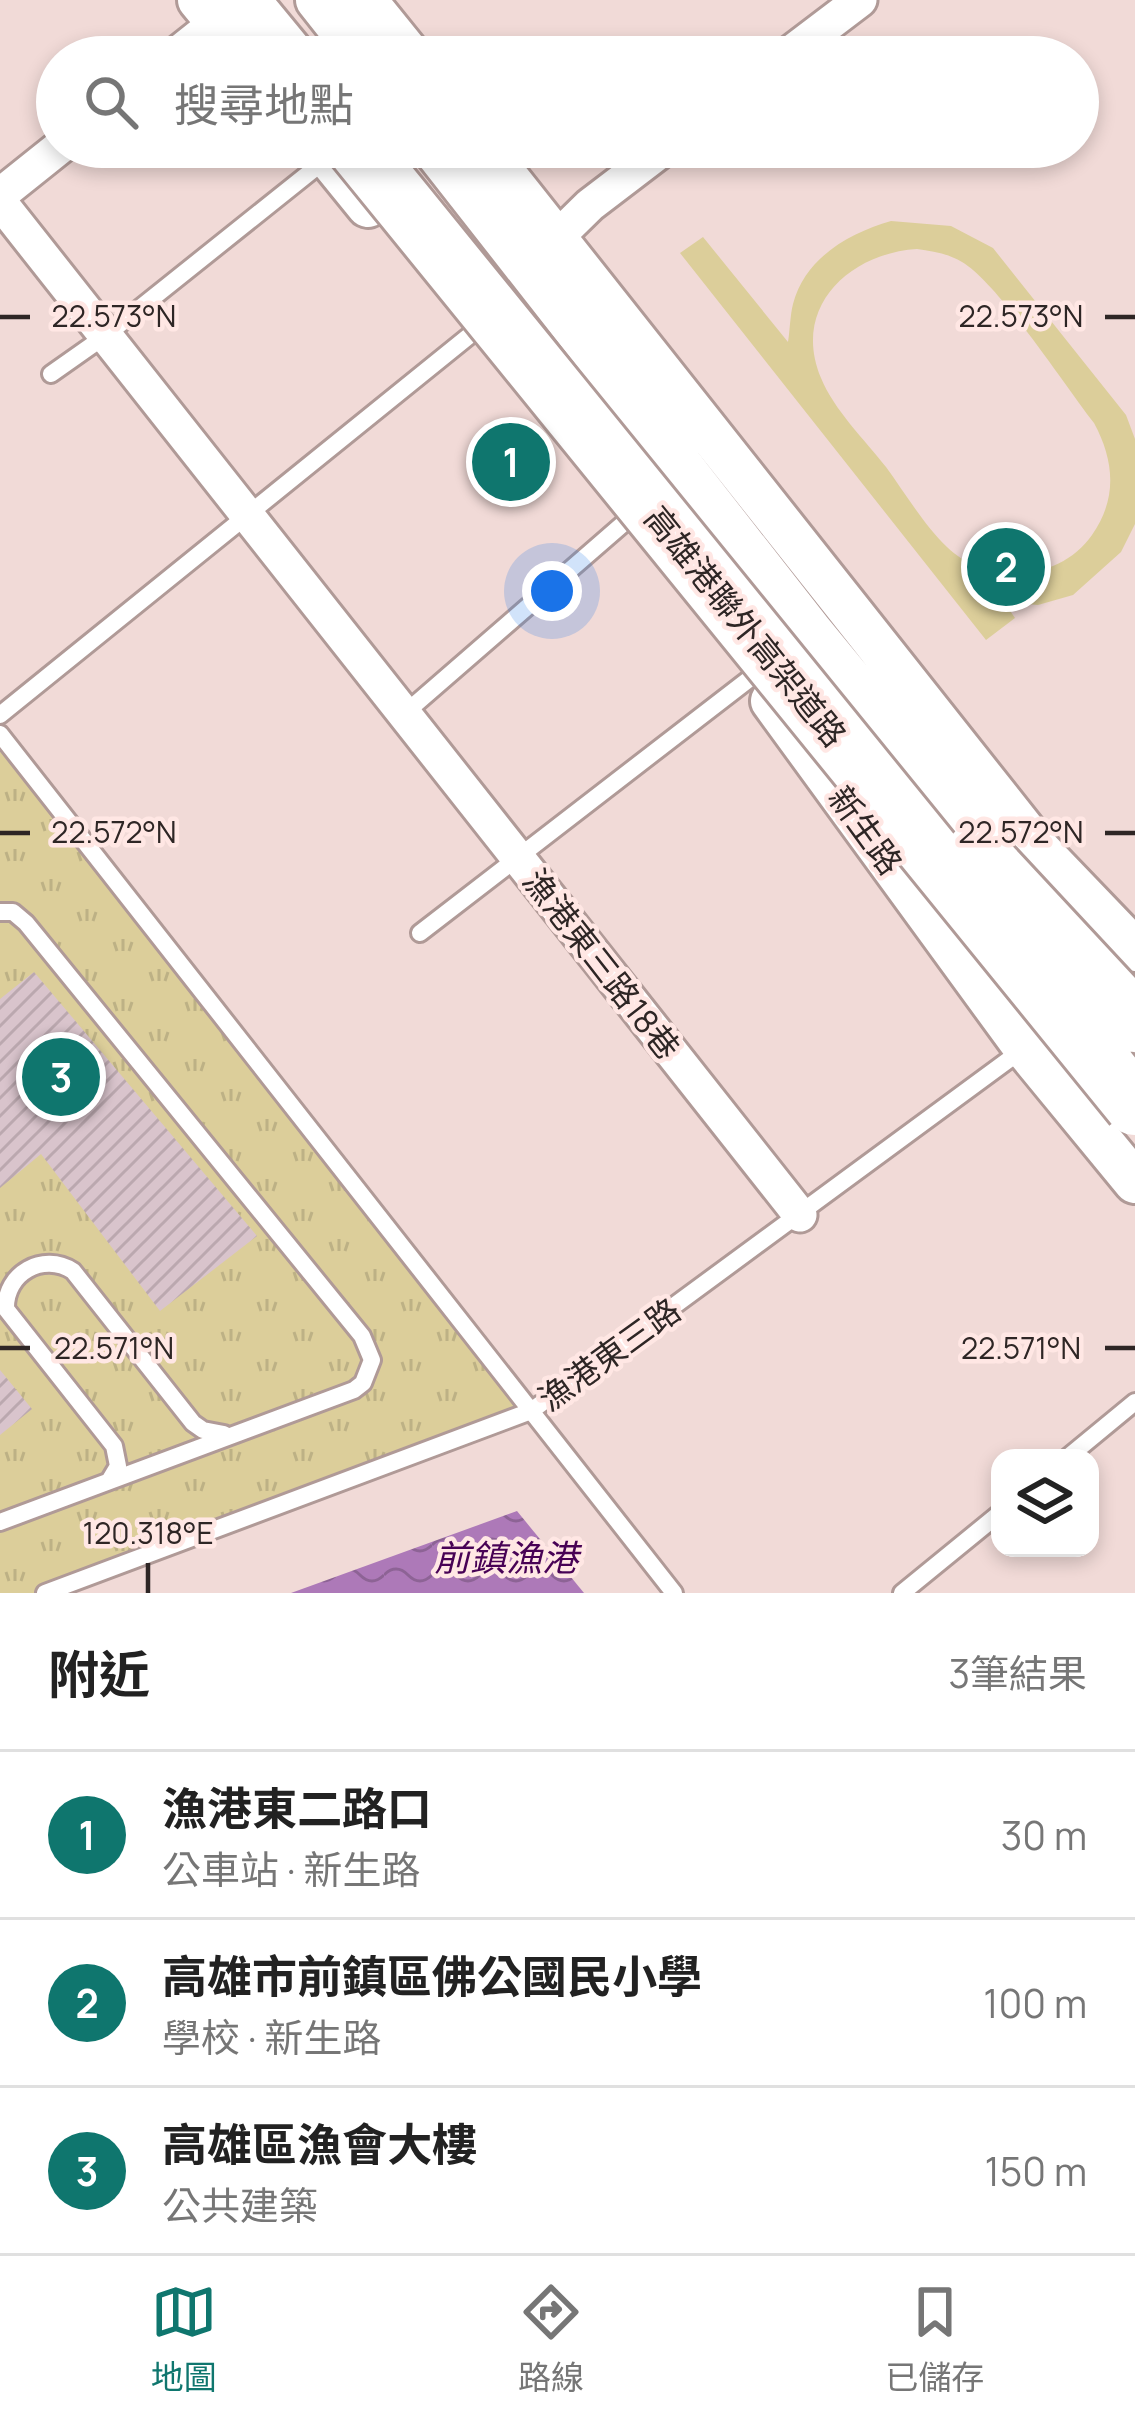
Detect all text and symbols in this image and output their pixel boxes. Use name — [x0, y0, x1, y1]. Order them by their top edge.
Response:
search box — [36, 36, 1099, 168]
icon: search — [78, 69, 144, 135]
text: 搜尋地點 — [174, 73, 354, 135]
text: 22.573°N — [52, 295, 176, 336]
text: 22.573°N — [959, 295, 1083, 336]
pin: 1 — [472, 417, 550, 507]
street label: 高雄港聯外高架道路 — [635, 496, 857, 756]
pin: 2 — [967, 522, 1045, 612]
your location — [522, 561, 582, 621]
street label: 新生路 — [819, 777, 913, 883]
text: 22.572°N — [51, 811, 177, 852]
text: 22.572°N — [958, 811, 1084, 852]
street label: 漁港東三路18巷 — [513, 860, 691, 1068]
pin: 3 — [22, 1032, 100, 1122]
street label: 漁港東三路 — [529, 1287, 689, 1421]
text: 22.571°N — [54, 1327, 174, 1368]
text: 22.571°N — [961, 1327, 1081, 1368]
map controls — [991, 1449, 1099, 1557]
button: layers — [991, 1449, 1099, 1557]
text: 120.318°E — [82, 1512, 214, 1553]
water label: 前鎮漁港 — [434, 1533, 583, 1582]
text: 附近 — [48, 1639, 150, 1708]
text: 3筆結果 — [948, 1646, 1087, 1700]
text: 漁港東二路口 — [162, 1777, 432, 1839]
text: 1 — [78, 1808, 96, 1862]
text: 30 m — [1001, 1808, 1087, 1862]
text: 公車站 · 新生路 — [162, 1842, 420, 1896]
text: 高雄市前鎮區佛公國民小學 — [162, 1945, 702, 2007]
text: 2 — [75, 1976, 99, 2030]
text: 100 m — [983, 1976, 1087, 2030]
text: 學校 · 新生路 — [162, 2010, 381, 2064]
text: 高雄區漁會大樓 — [162, 2113, 477, 2175]
text: 3 — [76, 2144, 98, 2198]
text: 150 m — [985, 2144, 1087, 2198]
text: 公共建築 — [162, 2178, 318, 2232]
tab: 地圖 — [151, 2279, 217, 2399]
tab: 路線 — [518, 2279, 584, 2399]
tab: 已儲存 — [885, 2279, 984, 2399]

